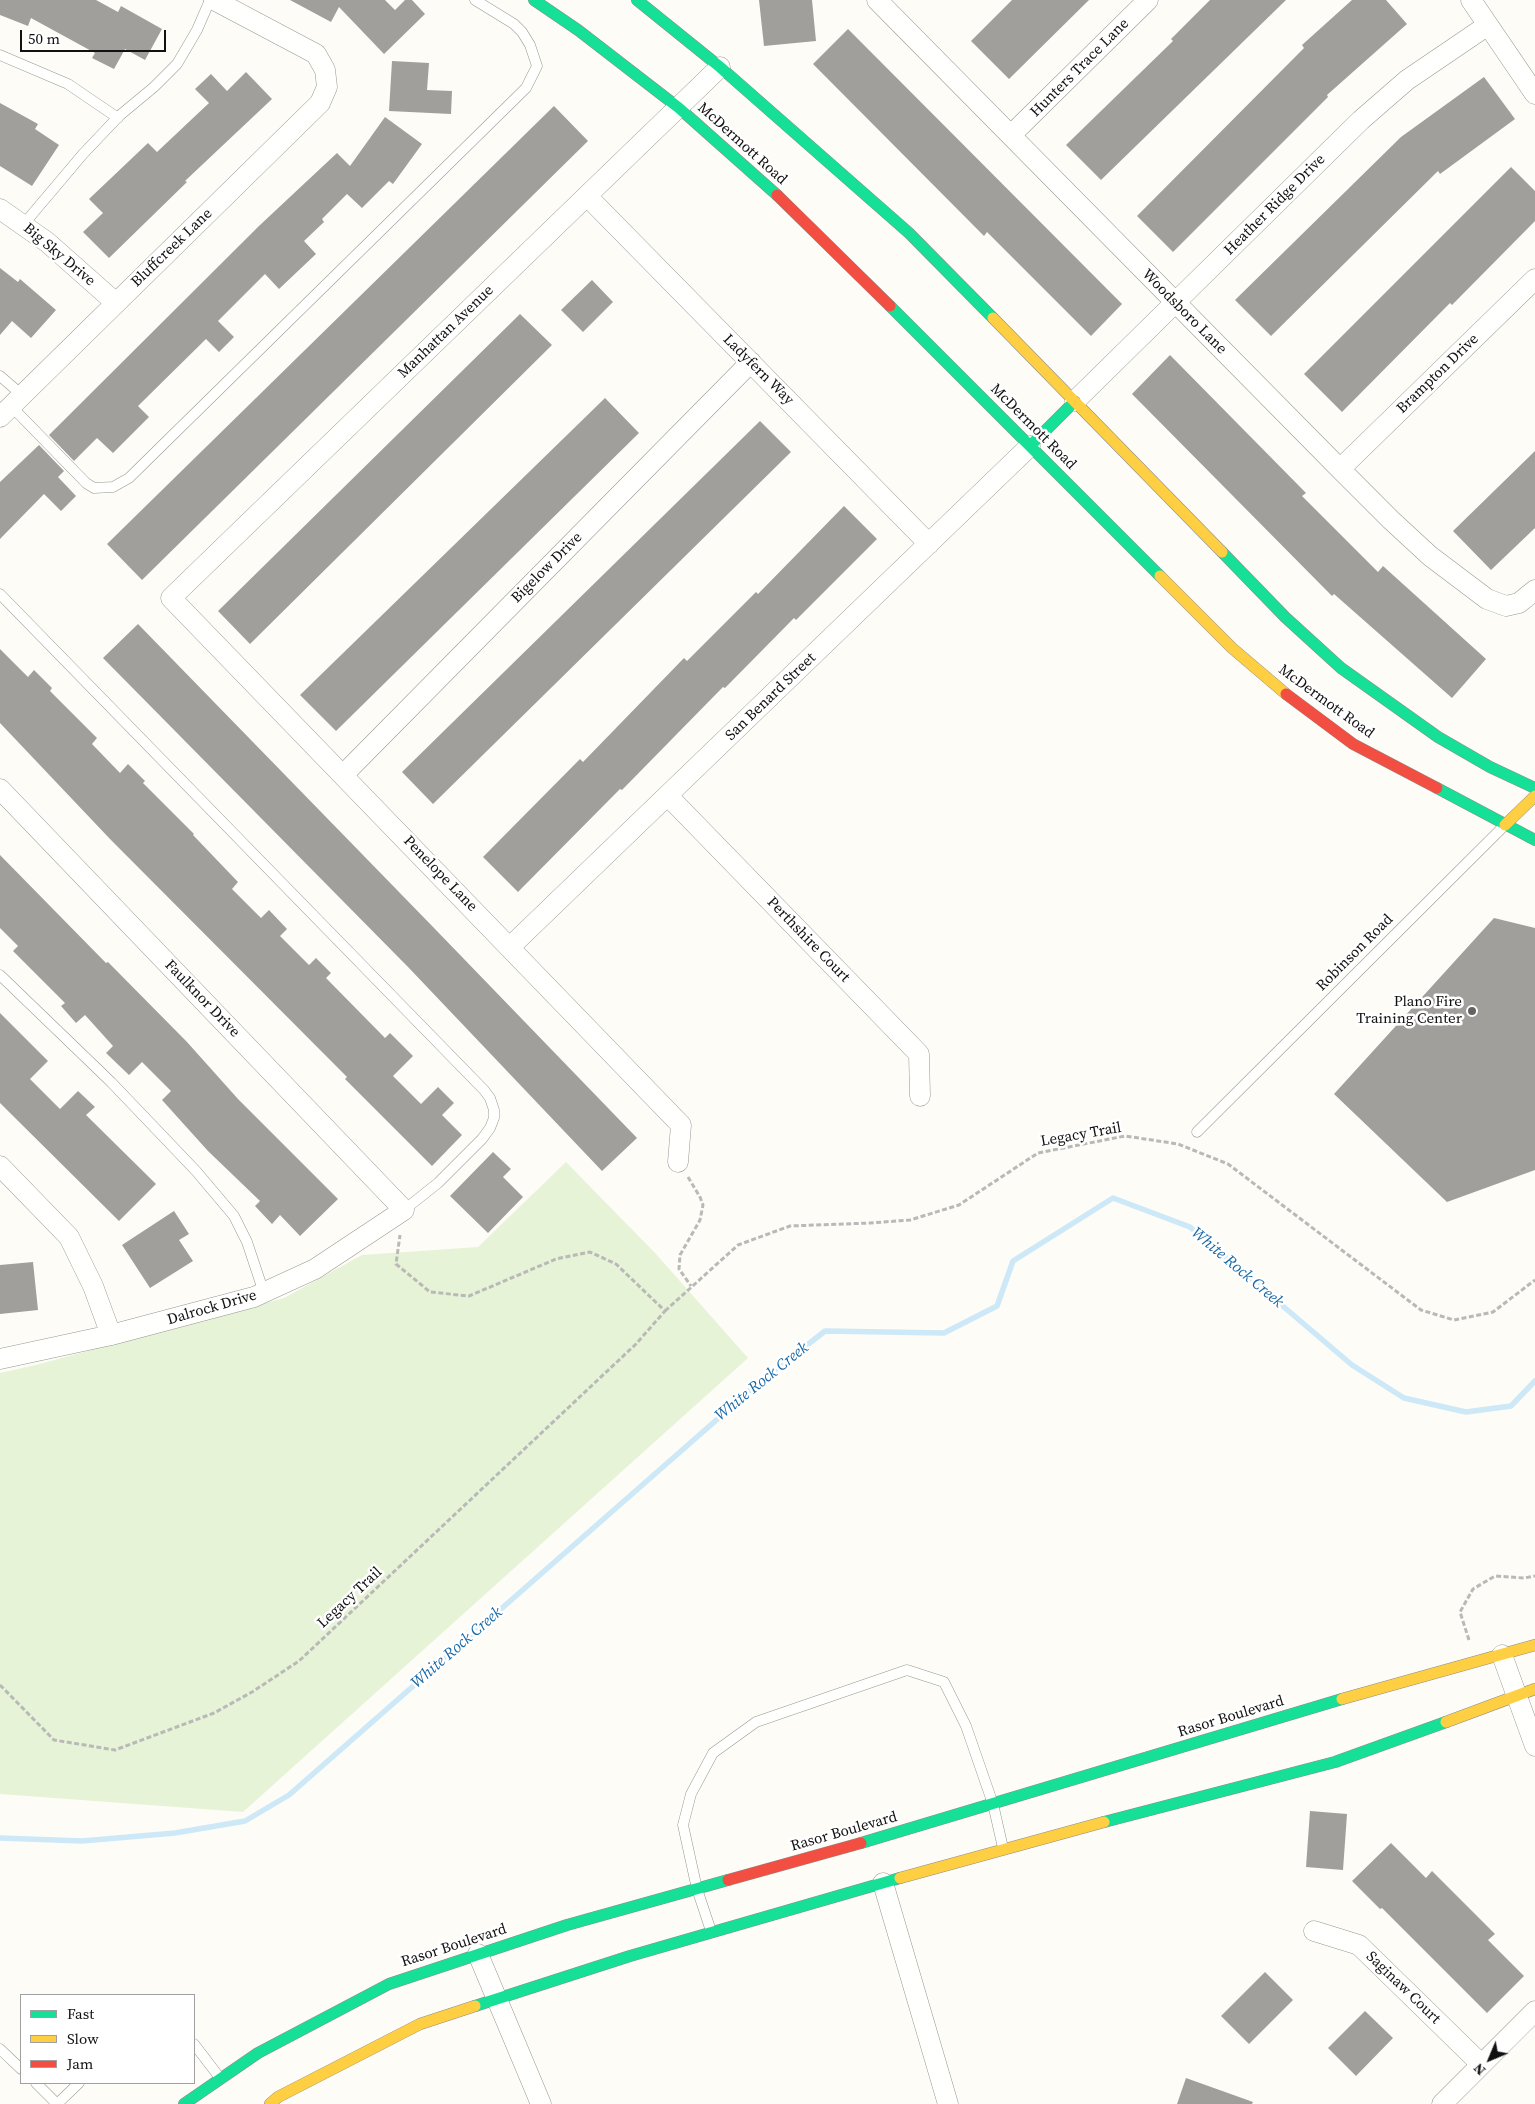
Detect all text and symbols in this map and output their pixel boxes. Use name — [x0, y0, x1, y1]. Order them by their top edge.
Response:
street label: Hunters Trace Lane — [1027, 15, 1133, 121]
scale bar — [22, 20, 169, 52]
text: 50 m — [28, 28, 60, 49]
street label: McDermott Road — [694, 99, 790, 189]
street label: Heather Ridge Drive — [1221, 151, 1329, 259]
street label: Bluffcreek Lane — [128, 205, 216, 291]
street label: Big Sky Drive — [19, 220, 99, 290]
street label: Woodsboro Lane — [1138, 266, 1230, 358]
street label: Manhattan Avenue — [394, 282, 498, 382]
street label: Brampton Drive — [1393, 330, 1483, 418]
street label: Ladyfern Way — [719, 331, 797, 409]
street label: McDermott Road — [986, 380, 1080, 474]
street label: Bigelow Drive — [508, 529, 586, 607]
street label: San Benard Street — [722, 649, 820, 745]
street label: McDermott Road — [1275, 661, 1377, 743]
street label: Penelope Lane — [399, 832, 481, 916]
street label: Perthshire Court — [763, 894, 853, 986]
street label: Robinson Road — [1313, 911, 1397, 995]
street label: Faulknor Drive — [161, 957, 243, 1041]
place label: Plano Fire Training Center — [1356, 993, 1462, 1028]
marker: Plano Fire Training Center — [1466, 1005, 1478, 1017]
street label: Legacy Trail — [1039, 1119, 1123, 1151]
water label: White Rock Creek — [1187, 1224, 1287, 1312]
street label: Dalrock Drive — [165, 1287, 259, 1329]
water label: White Rock Creek — [711, 1339, 813, 1425]
street label: Legacy Trail — [314, 1564, 386, 1632]
water label: White Rock Creek — [408, 1603, 506, 1693]
street label: Rasor Boulevard — [1176, 1692, 1286, 1742]
street label: Rasor Boulevard — [789, 1808, 899, 1856]
street label: Rasor Boulevard — [399, 1920, 509, 1972]
street label: Saginaw Court — [1362, 1948, 1444, 2028]
legend — [20, 1994, 195, 2084]
text: Fast — [67, 2003, 94, 2024]
text: Slow — [67, 2028, 99, 2049]
north arrow — [1465, 2034, 1515, 2084]
text: Jam — [67, 2053, 93, 2074]
text: N — [1469, 2059, 1490, 2080]

